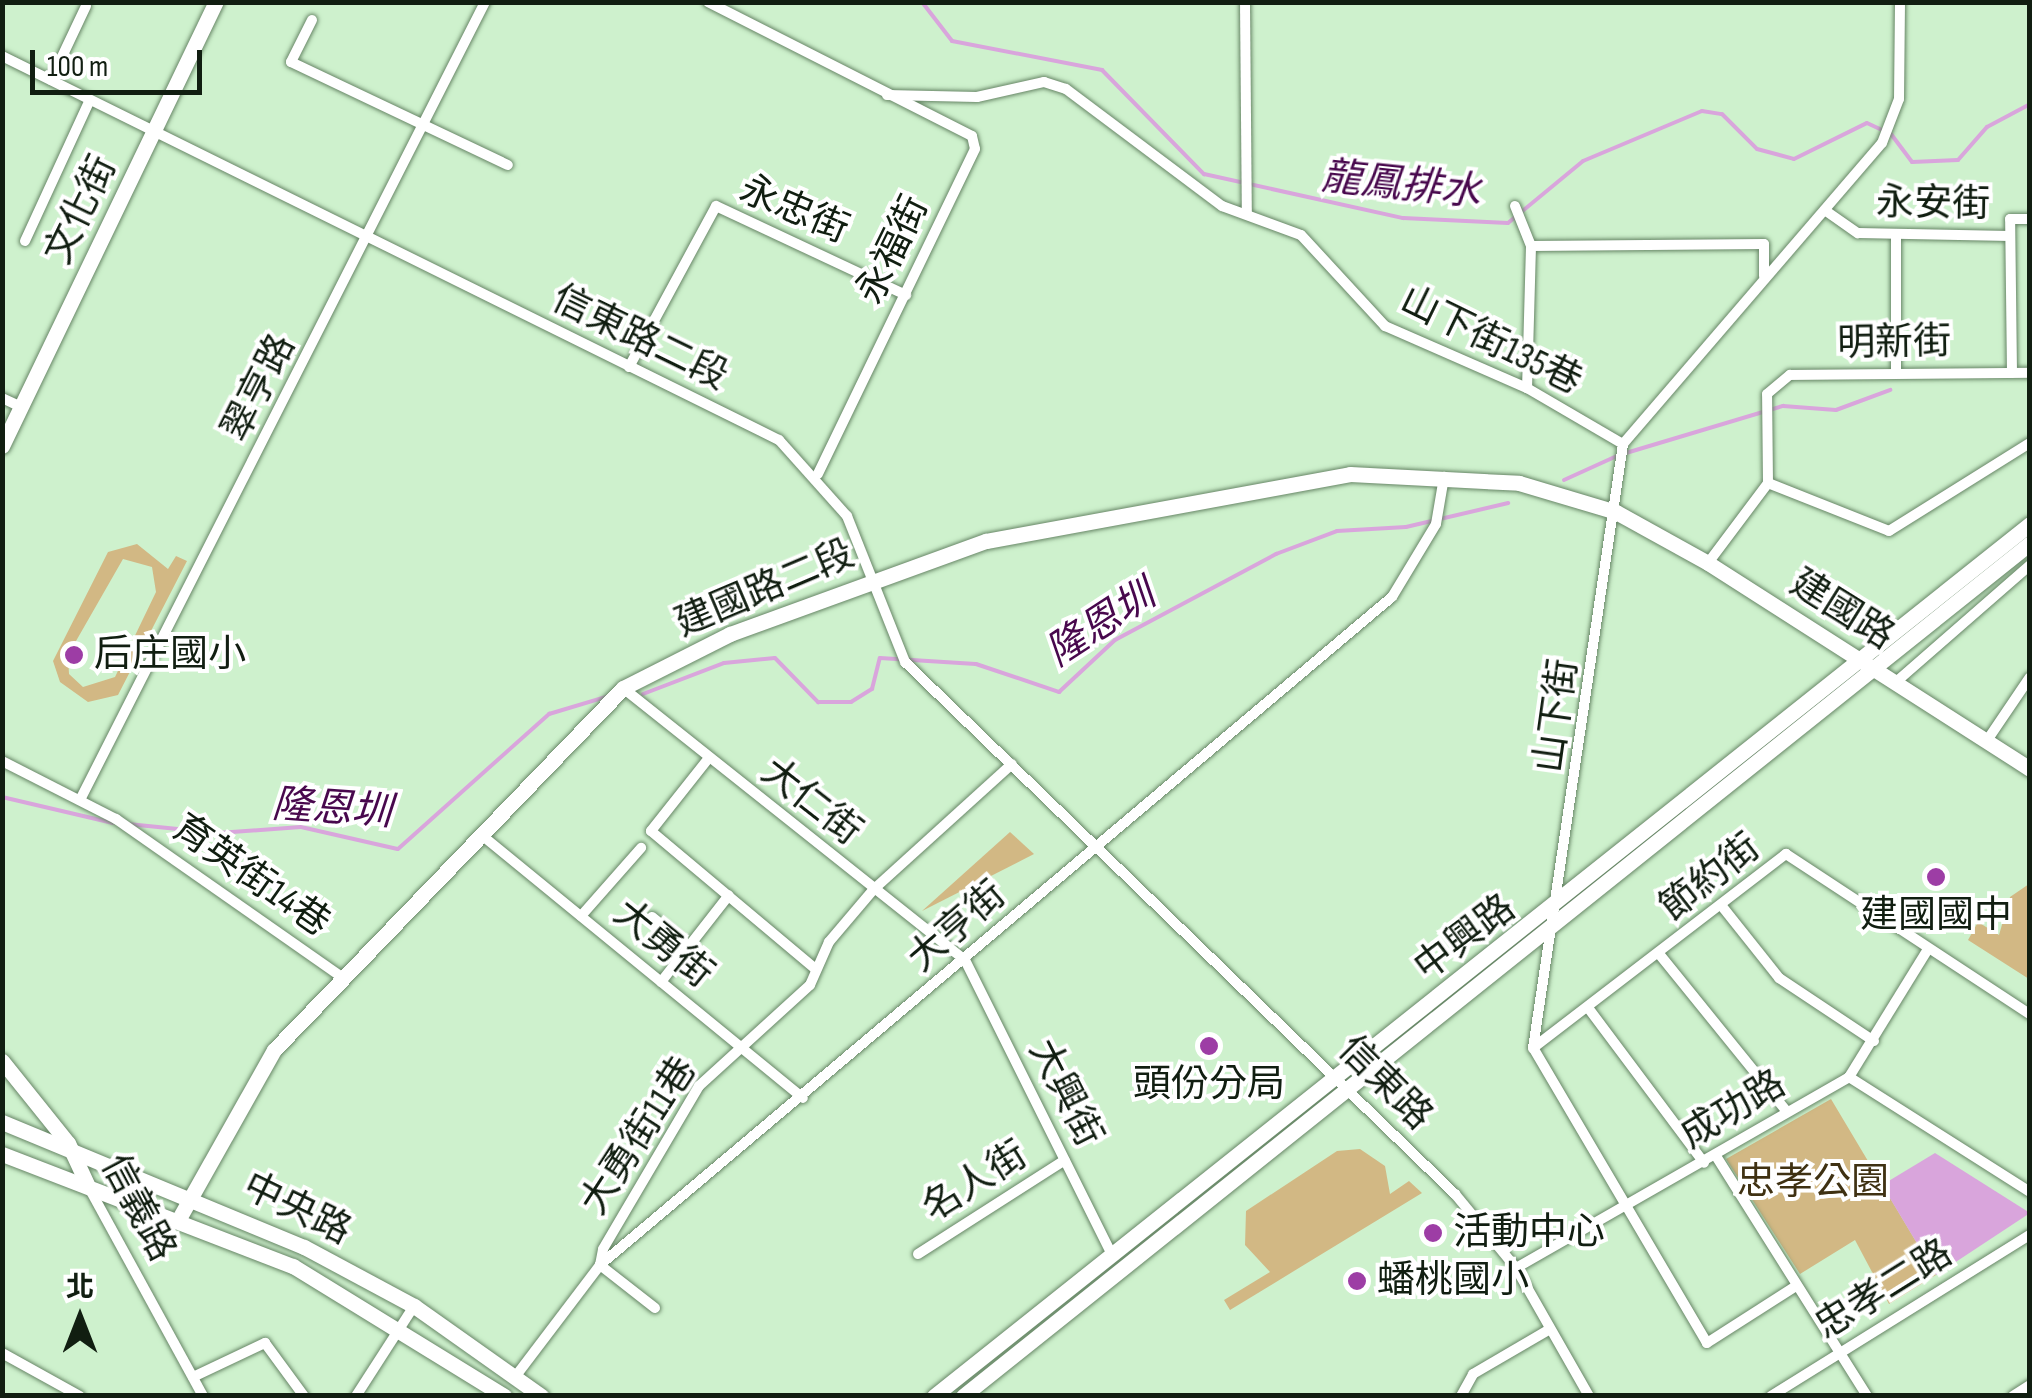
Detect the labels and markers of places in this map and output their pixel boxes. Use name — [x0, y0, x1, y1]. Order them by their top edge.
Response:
place label: 后庄國小 — [94, 632, 246, 678]
marker: 后庄國小 — [63, 644, 85, 666]
marker: 建國國中 — [1925, 866, 1947, 888]
place label: 建國國中 — [1860, 893, 2012, 939]
marker: 頭份分局 — [1198, 1035, 1220, 1057]
place label: 頭份分局 — [1133, 1062, 1285, 1108]
place label: 活動中心 — [1453, 1210, 1605, 1256]
marker: 活動中心 — [1422, 1222, 1444, 1244]
place label: 蟠桃國小 — [1377, 1258, 1529, 1304]
marker: 蟠桃國小 — [1346, 1270, 1368, 1292]

